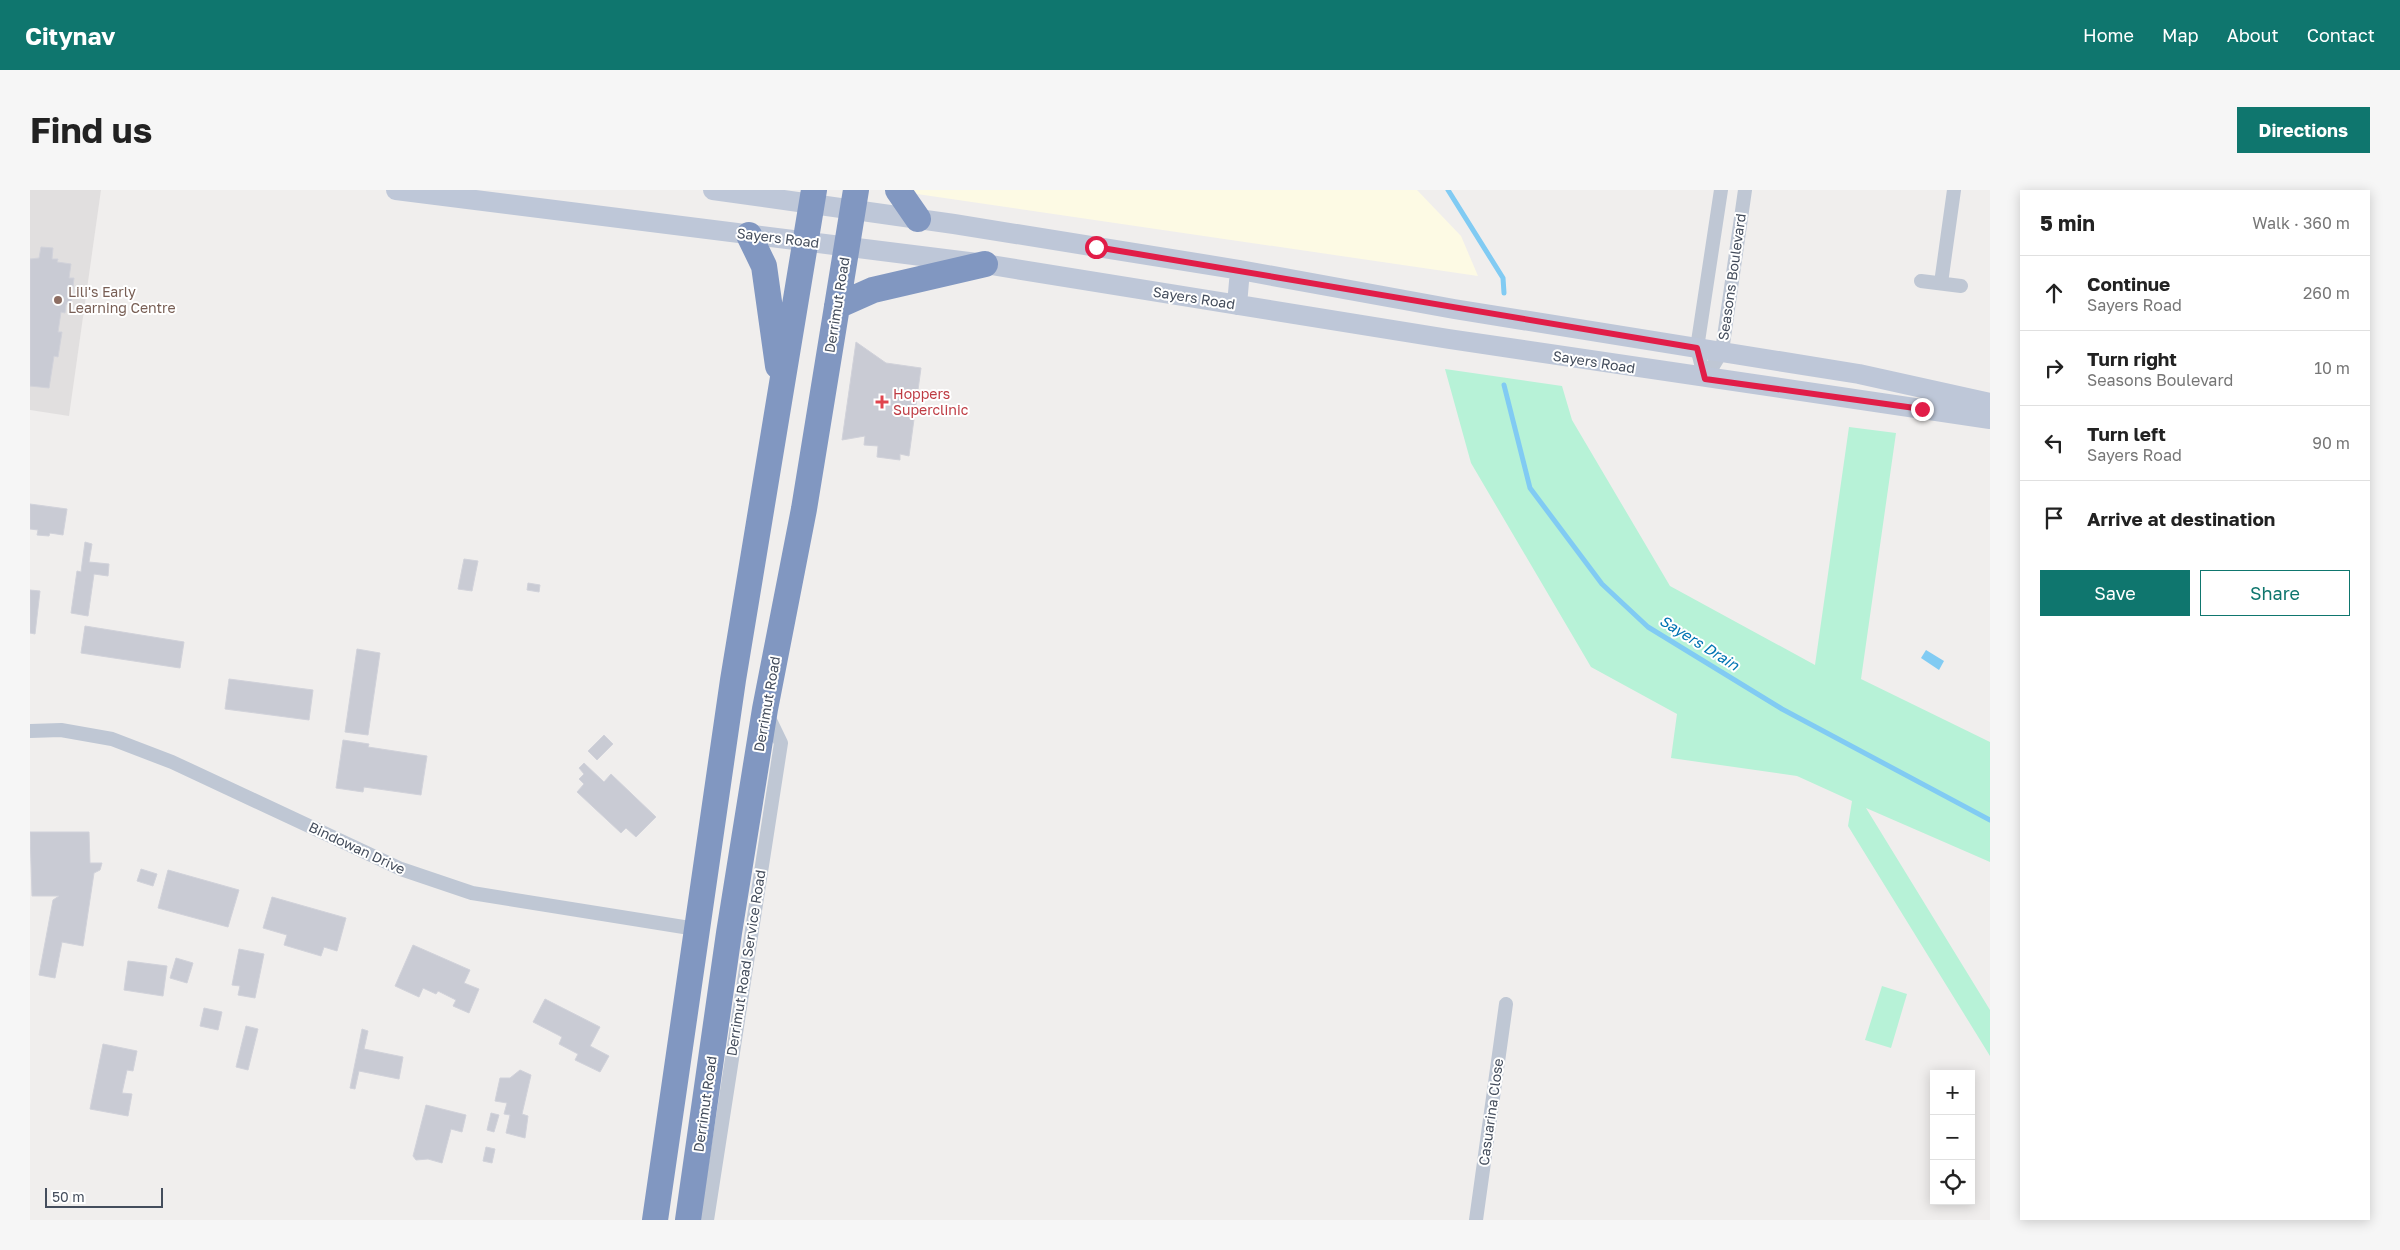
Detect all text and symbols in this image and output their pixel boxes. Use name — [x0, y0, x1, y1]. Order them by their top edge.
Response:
text: Citynav — [25, 21, 115, 50]
text: Home — [2083, 24, 2134, 46]
text: Map — [2162, 24, 2199, 46]
text: About — [2227, 24, 2279, 46]
text: Contact — [2307, 24, 2375, 46]
button: Directions — [2237, 107, 2370, 153]
text: Find us — [30, 109, 152, 151]
text: 5 min — [2040, 210, 2095, 236]
street label: Seasons Boulevard — [1714, 212, 1749, 342]
text: Walk · 360 m — [2252, 213, 2350, 233]
street label: Sayers Road — [736, 224, 820, 251]
route start — [1085, 236, 1108, 259]
street label: Derrimut Road — [821, 256, 852, 354]
text: Continue — [2087, 272, 2170, 295]
icon: ahead — [2040, 279, 2068, 307]
place label: Lili's Early Learning Centre — [68, 283, 176, 316]
street label: Sayers Road — [1152, 283, 1236, 312]
text: 260 m — [2303, 283, 2350, 303]
marker: Lili's Early Learning Centre — [52, 294, 64, 306]
text: Sayers Road — [2087, 295, 2182, 315]
street label: Sayers Road — [1552, 347, 1636, 376]
text: Turn right — [2087, 347, 2177, 370]
icon: right — [2040, 354, 2068, 382]
text: 10 m — [2314, 358, 2350, 378]
text: Seasons Boulevard — [2087, 370, 2233, 390]
place label: Hoppers Superclinic — [893, 385, 969, 418]
marker: Hoppers Superclinic — [875, 395, 889, 409]
route end — [1911, 398, 1934, 421]
text: Turn left — [2087, 422, 2166, 445]
icon: left — [2040, 429, 2068, 457]
text: 90 m — [2312, 433, 2350, 453]
text: Sayers Road — [2087, 445, 2182, 465]
icon: arrive — [2040, 504, 2068, 532]
text: Arrive at destination — [2087, 507, 2275, 530]
button: Save — [2040, 570, 2190, 616]
button: Share — [2200, 570, 2350, 616]
water label: Sayers Drain — [1656, 611, 1743, 675]
street label: Derrimut Road — [750, 655, 783, 753]
street label: Bindowan Drive — [306, 818, 408, 877]
street label: Derrimut Road Service Road — [722, 869, 769, 1057]
street label: Derrimut Road — [689, 1055, 720, 1153]
street label: Casuarina Close — [1475, 1057, 1506, 1167]
map controls — [1930, 1070, 1975, 1205]
button: + — [1930, 1070, 1975, 1115]
button: − — [1930, 1115, 1975, 1160]
button: locate — [1930, 1160, 1975, 1205]
scale bar — [45, 1185, 162, 1208]
text: 50 m — [52, 1188, 85, 1205]

